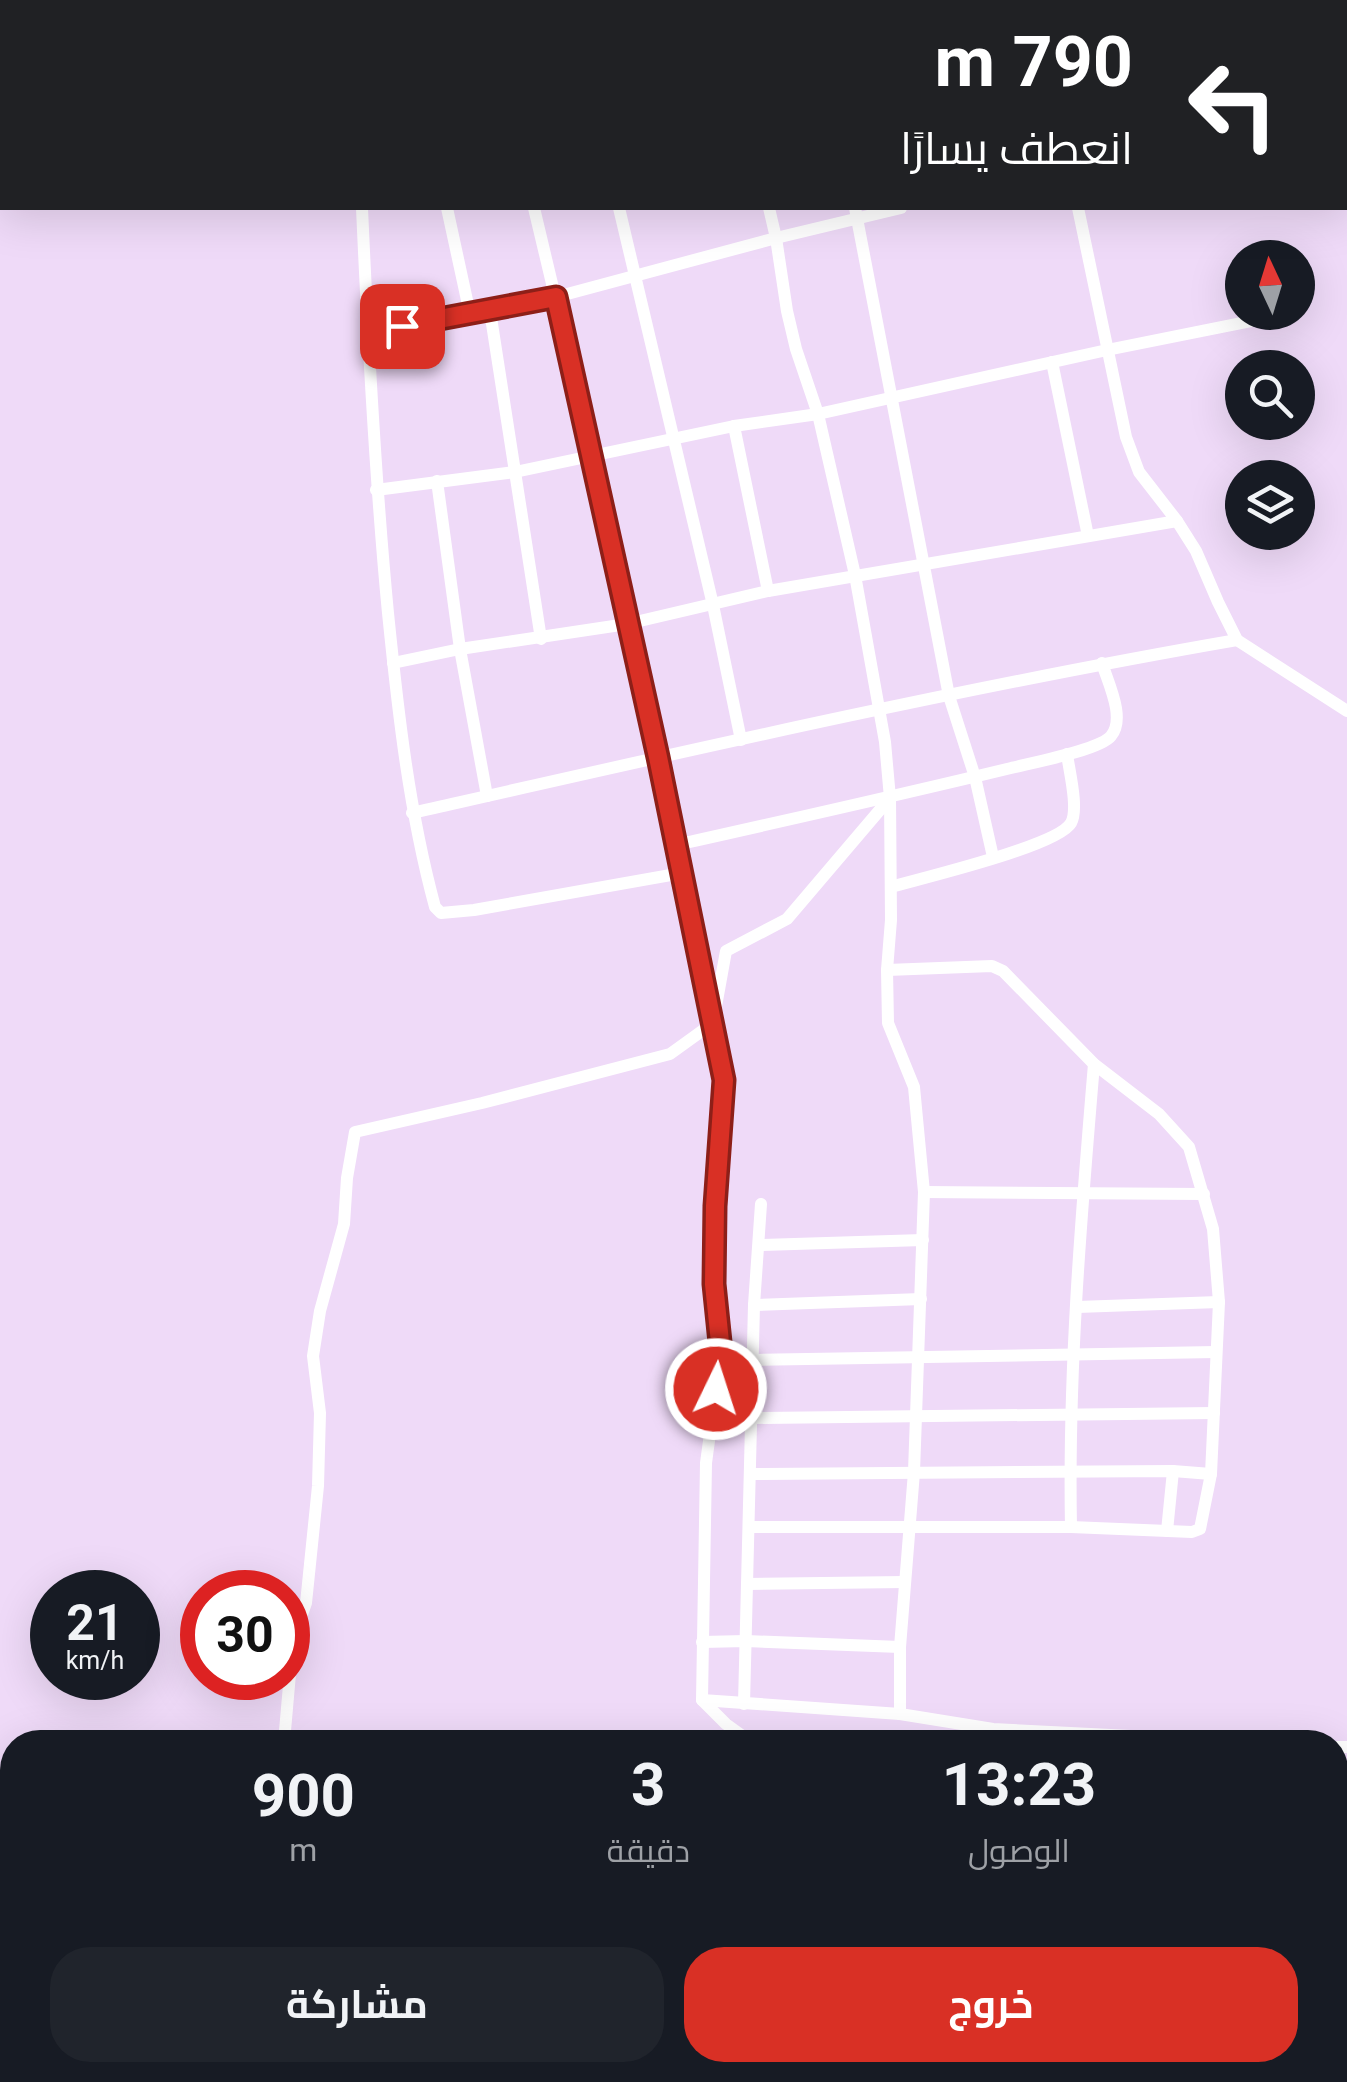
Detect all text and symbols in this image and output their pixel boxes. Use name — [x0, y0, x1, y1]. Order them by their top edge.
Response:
text: 790 m — [934, 21, 1133, 103]
icon: left — [1168, 40, 1298, 170]
text: انعطف يسارًا — [900, 122, 1133, 175]
north arrow — [1225, 240, 1315, 330]
map controls — [1225, 240, 1315, 550]
pin — [360, 284, 445, 369]
icon: arrive — [375, 299, 430, 354]
button: search — [1225, 350, 1315, 440]
button: layers — [1225, 460, 1315, 550]
position arrow — [664, 1337, 768, 1441]
speed limit sign: 30 — [180, 1570, 310, 1700]
text: 21 — [66, 1594, 124, 1652]
text: km/h — [66, 1646, 124, 1675]
text: 3 — [631, 1749, 666, 1820]
text: 13:23 — [942, 1749, 1096, 1820]
text: 900 — [252, 1760, 355, 1831]
text: m — [289, 1831, 317, 1869]
text: دقيقة — [607, 1832, 690, 1870]
text: الوصول — [968, 1832, 1070, 1870]
button: مشاركة — [50, 1947, 664, 2062]
button: خروج — [684, 1947, 1298, 2062]

